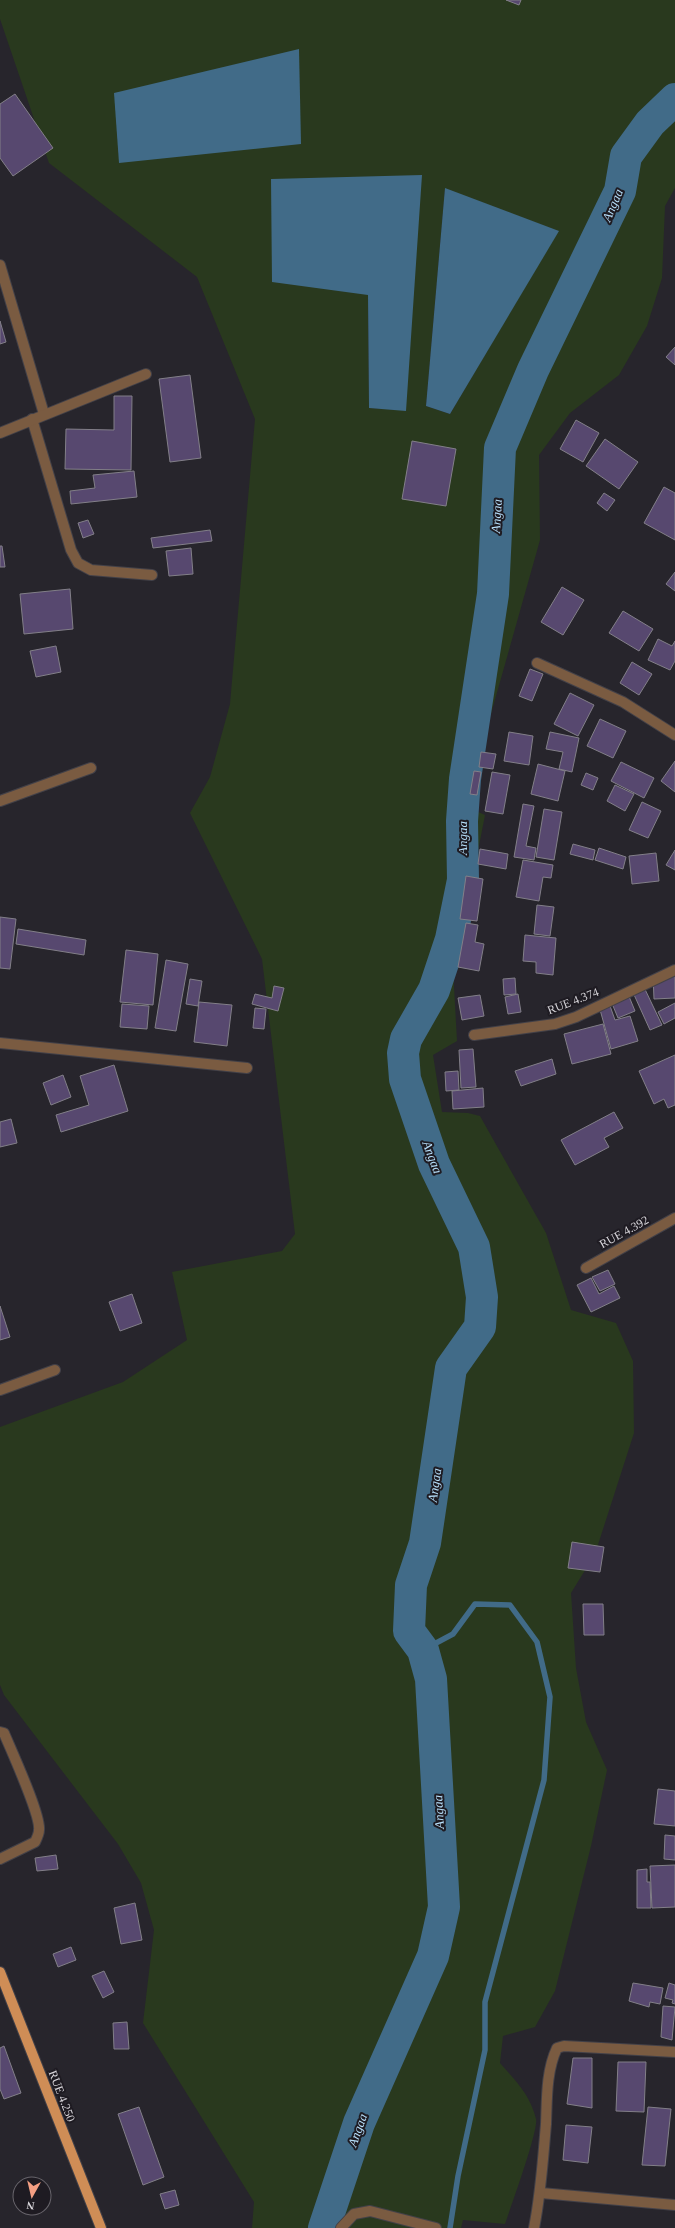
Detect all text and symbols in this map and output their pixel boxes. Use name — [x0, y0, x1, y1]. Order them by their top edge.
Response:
water label: Angaa — [599, 186, 626, 225]
water label: Angaa — [488, 498, 505, 534]
water label: Angaa — [455, 821, 470, 856]
street label: RUE 4.374 — [545, 985, 601, 1017]
water label: Angaa — [419, 1138, 446, 1176]
street label: RUE 4.392 — [597, 1213, 651, 1251]
water label: Angaa — [425, 1467, 444, 1504]
water label: Angaa — [430, 1794, 447, 1830]
street label: RUE 4.250 — [46, 2068, 78, 2124]
water label: Angaa — [344, 2111, 370, 2150]
north arrow — [12, 2176, 52, 2216]
text: N — [26, 2199, 35, 2212]

